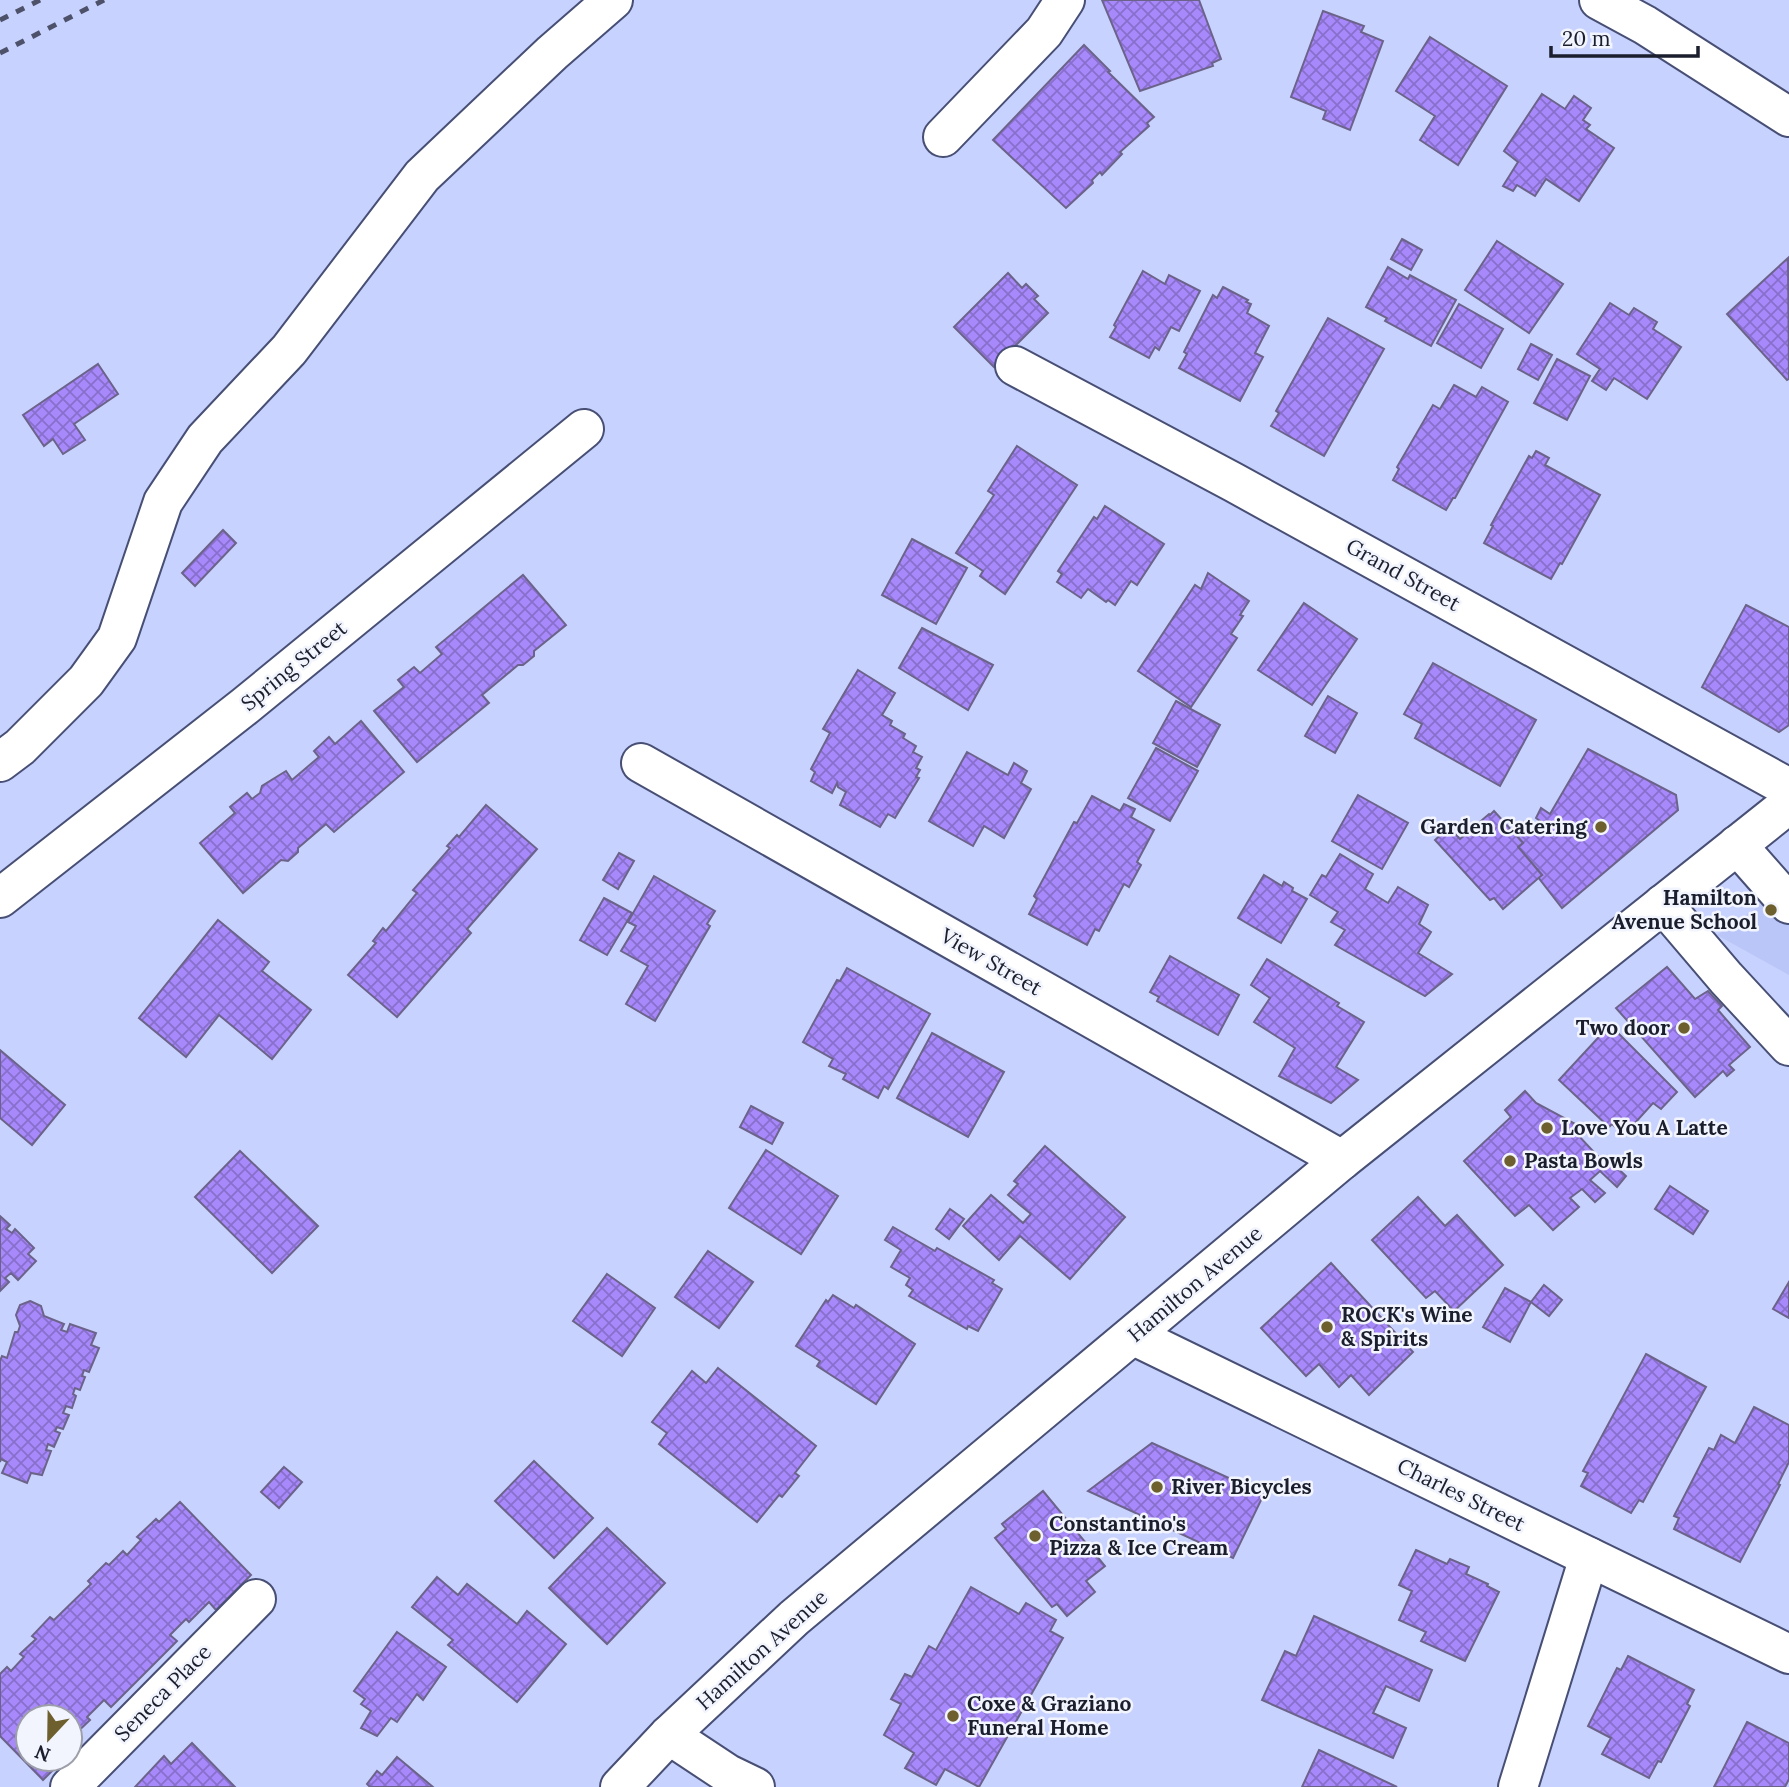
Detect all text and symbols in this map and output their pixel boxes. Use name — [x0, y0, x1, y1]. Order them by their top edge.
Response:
scale bar — [1551, 14, 1698, 58]
text: 20 m — [1562, 25, 1611, 52]
street label: Grand Street — [1342, 532, 1466, 617]
street label: Spring Street — [235, 614, 353, 717]
place label: Garden Catering — [1420, 813, 1588, 840]
marker: Garden Catering — [1593, 819, 1609, 835]
place label: Hamilton Avenue School — [1612, 884, 1757, 935]
marker: Hamilton Avenue School — [1763, 902, 1779, 918]
street label: View Street — [935, 921, 1047, 1002]
place label: Two door — [1576, 1014, 1670, 1041]
marker: Two door — [1676, 1020, 1692, 1036]
place label: Love You A Latte — [1561, 1114, 1728, 1141]
marker: Love You A Latte — [1539, 1120, 1555, 1136]
place label: Pasta Bowls — [1524, 1147, 1643, 1174]
marker: Pasta Bowls — [1502, 1153, 1518, 1169]
street label: Hamilton Avenue — [1122, 1219, 1267, 1348]
place label: ROCK's Wine & Spirits — [1341, 1301, 1473, 1352]
marker: ROCK's Wine & Spirits — [1319, 1319, 1335, 1335]
street label: Charles Street — [1393, 1452, 1530, 1538]
place label: River Bicycles — [1171, 1473, 1312, 1500]
marker: River Bicycles — [1149, 1479, 1165, 1495]
place label: Constantino's Pizza & Ice Cream — [1049, 1510, 1228, 1561]
marker: Constantino's Pizza & Ice Cream — [1027, 1528, 1043, 1544]
street label: Hamilton Avenue — [690, 1584, 833, 1716]
street label: Seneca Place — [108, 1638, 217, 1747]
place label: Coxe & Graziano Funeral Home — [967, 1690, 1132, 1741]
north arrow — [14, 1703, 84, 1773]
marker: Coxe & Graziano Funeral Home — [945, 1708, 961, 1724]
text: N — [31, 1740, 54, 1768]

